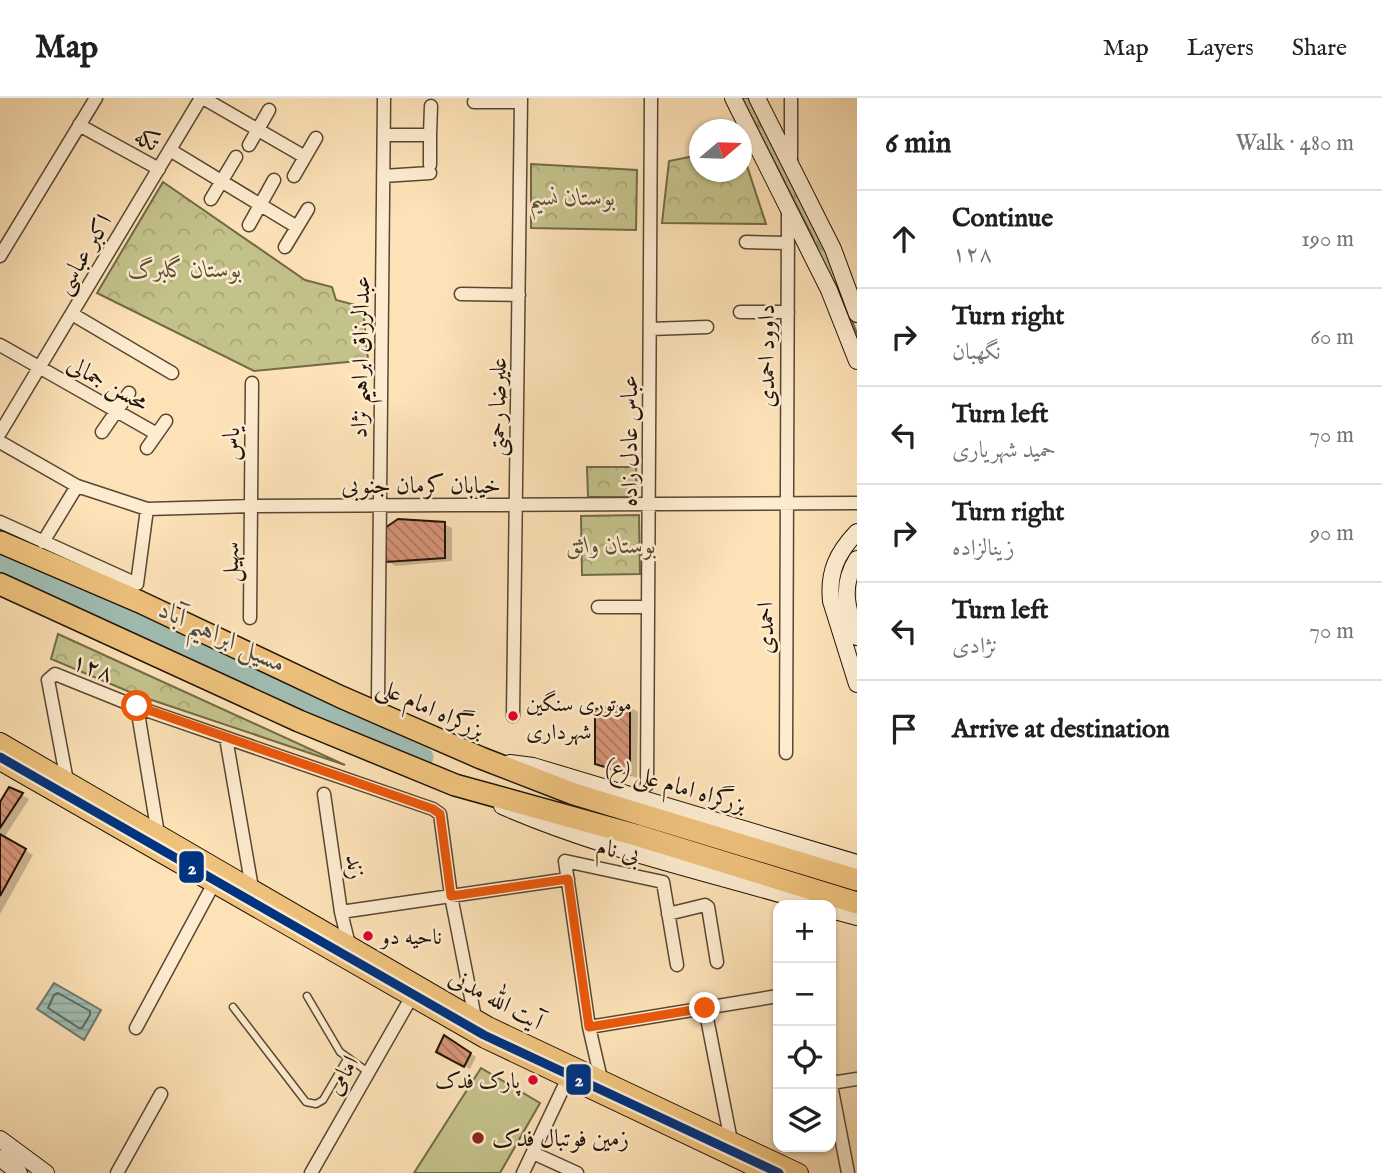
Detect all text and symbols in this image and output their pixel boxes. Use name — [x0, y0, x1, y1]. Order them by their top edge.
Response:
text: Map — [35, 27, 98, 69]
text: Map — [1103, 33, 1149, 64]
text: Layers — [1187, 33, 1254, 64]
text: Share — [1292, 33, 1347, 64]
north arrow — [689, 119, 752, 182]
street label: تکه — [128, 121, 165, 160]
text: 6 min — [885, 125, 951, 163]
text: Walk · 480 m — [1235, 129, 1354, 158]
park label: بوستان نسیم — [528, 183, 616, 221]
text: Continue — [952, 202, 1053, 235]
street label: اکبر عباسی — [48, 209, 120, 300]
icon: ahead — [885, 220, 923, 258]
text: 190 m — [1301, 225, 1354, 254]
text: ۱۲۸ — [952, 240, 992, 269]
park label: بوستان گلبرگ — [128, 254, 242, 286]
street label: عبدالرزاق ابراهیم نژاد — [345, 275, 385, 439]
text: Turn right — [952, 300, 1065, 333]
street label: داوود احمدی — [752, 304, 783, 408]
icon: right — [885, 318, 923, 356]
text: 60 m — [1310, 323, 1354, 352]
text: نگهبان — [952, 338, 1001, 367]
street label: محسن جمالی — [61, 349, 154, 420]
street label: علیرضا رحمتی — [482, 357, 515, 457]
street label: عباس عادل زاده — [615, 375, 646, 507]
text: Turn left — [952, 398, 1049, 431]
icon: left — [885, 416, 923, 454]
text: 70 m — [1309, 421, 1354, 450]
street label: یاس — [217, 426, 248, 461]
text: حمید شهریاری — [952, 436, 1056, 465]
street label: خیابان کرمان جنوبی — [341, 471, 501, 502]
text: Turn right — [952, 496, 1065, 529]
icon: right — [885, 514, 923, 552]
text: 90 m — [1310, 519, 1354, 548]
park label: بوستان واثق — [566, 531, 657, 562]
text: زینالزاده — [952, 534, 1015, 563]
street label: سهیل — [216, 541, 247, 583]
water label: مسیل ابراهیم آباد — [150, 593, 291, 689]
text: Turn left — [952, 594, 1049, 627]
street label: احمدی — [751, 602, 782, 654]
icon: left — [885, 612, 923, 650]
text: 70 m — [1309, 617, 1354, 646]
text: نژادی — [952, 632, 997, 661]
street label: ۱۲۸ — [67, 646, 118, 690]
street label: بزرگراه امام علی — [370, 670, 490, 751]
route start — [121, 690, 152, 721]
place label: موتوری سنگین شهرداری — [526, 690, 632, 747]
marker: موتوری سنگین شهرداری — [506, 709, 520, 723]
icon: arrive — [885, 710, 923, 748]
text: Arrive at destination — [952, 713, 1170, 746]
street label: بزرگراه امام علی (ع) — [600, 750, 750, 825]
street label: بی نام — [593, 832, 642, 875]
line badge: 2 — [178, 850, 205, 884]
street label: زند — [337, 853, 372, 882]
text: 2 — [188, 857, 197, 881]
map controls — [773, 900, 836, 1152]
button: + — [773, 900, 836, 963]
place label: ناحیه دو — [379, 924, 442, 952]
marker: ناحیه دو — [361, 929, 375, 943]
street label: آیت الله مدنی — [443, 958, 553, 1039]
button: − — [773, 963, 836, 1026]
route end — [689, 992, 720, 1023]
button: locate — [773, 1026, 836, 1089]
street label: امامی — [320, 1050, 367, 1101]
line badge: 2 — [565, 1063, 592, 1096]
place label: پارک فدک — [435, 1068, 522, 1097]
text: 2 — [575, 1069, 584, 1093]
marker: پارک فدک — [526, 1073, 540, 1087]
button: layers — [773, 1089, 836, 1152]
place label: زمین فوتبال فدک — [492, 1124, 629, 1155]
marker: زمین فوتبال فدک — [470, 1130, 486, 1146]

